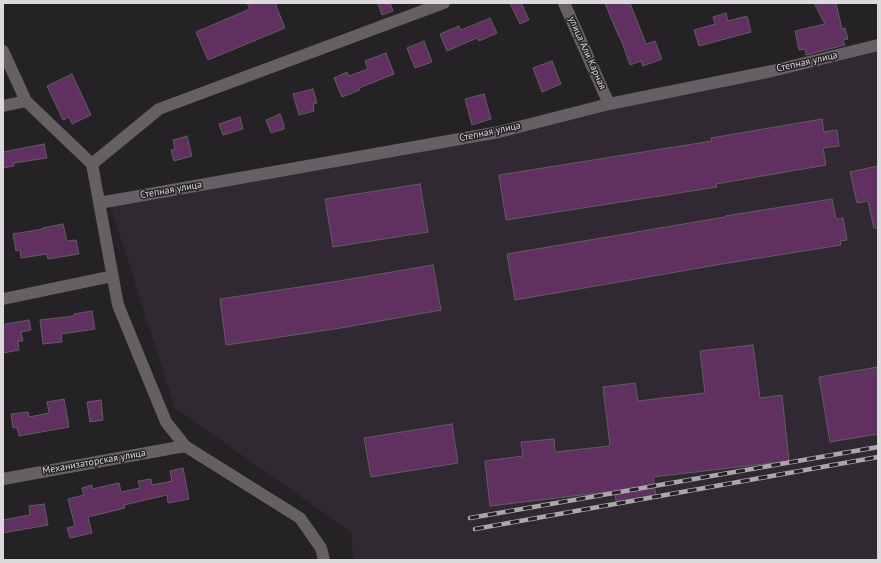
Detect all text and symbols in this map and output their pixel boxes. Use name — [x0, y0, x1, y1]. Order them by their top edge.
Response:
street label: улица Али Карная — [566, 15, 608, 91]
street label: Степная улица — [775, 49, 839, 75]
street label: Степная улица — [458, 120, 522, 144]
street label: Степная улица — [139, 179, 203, 201]
street label: Механизаторская улица — [41, 447, 147, 477]

